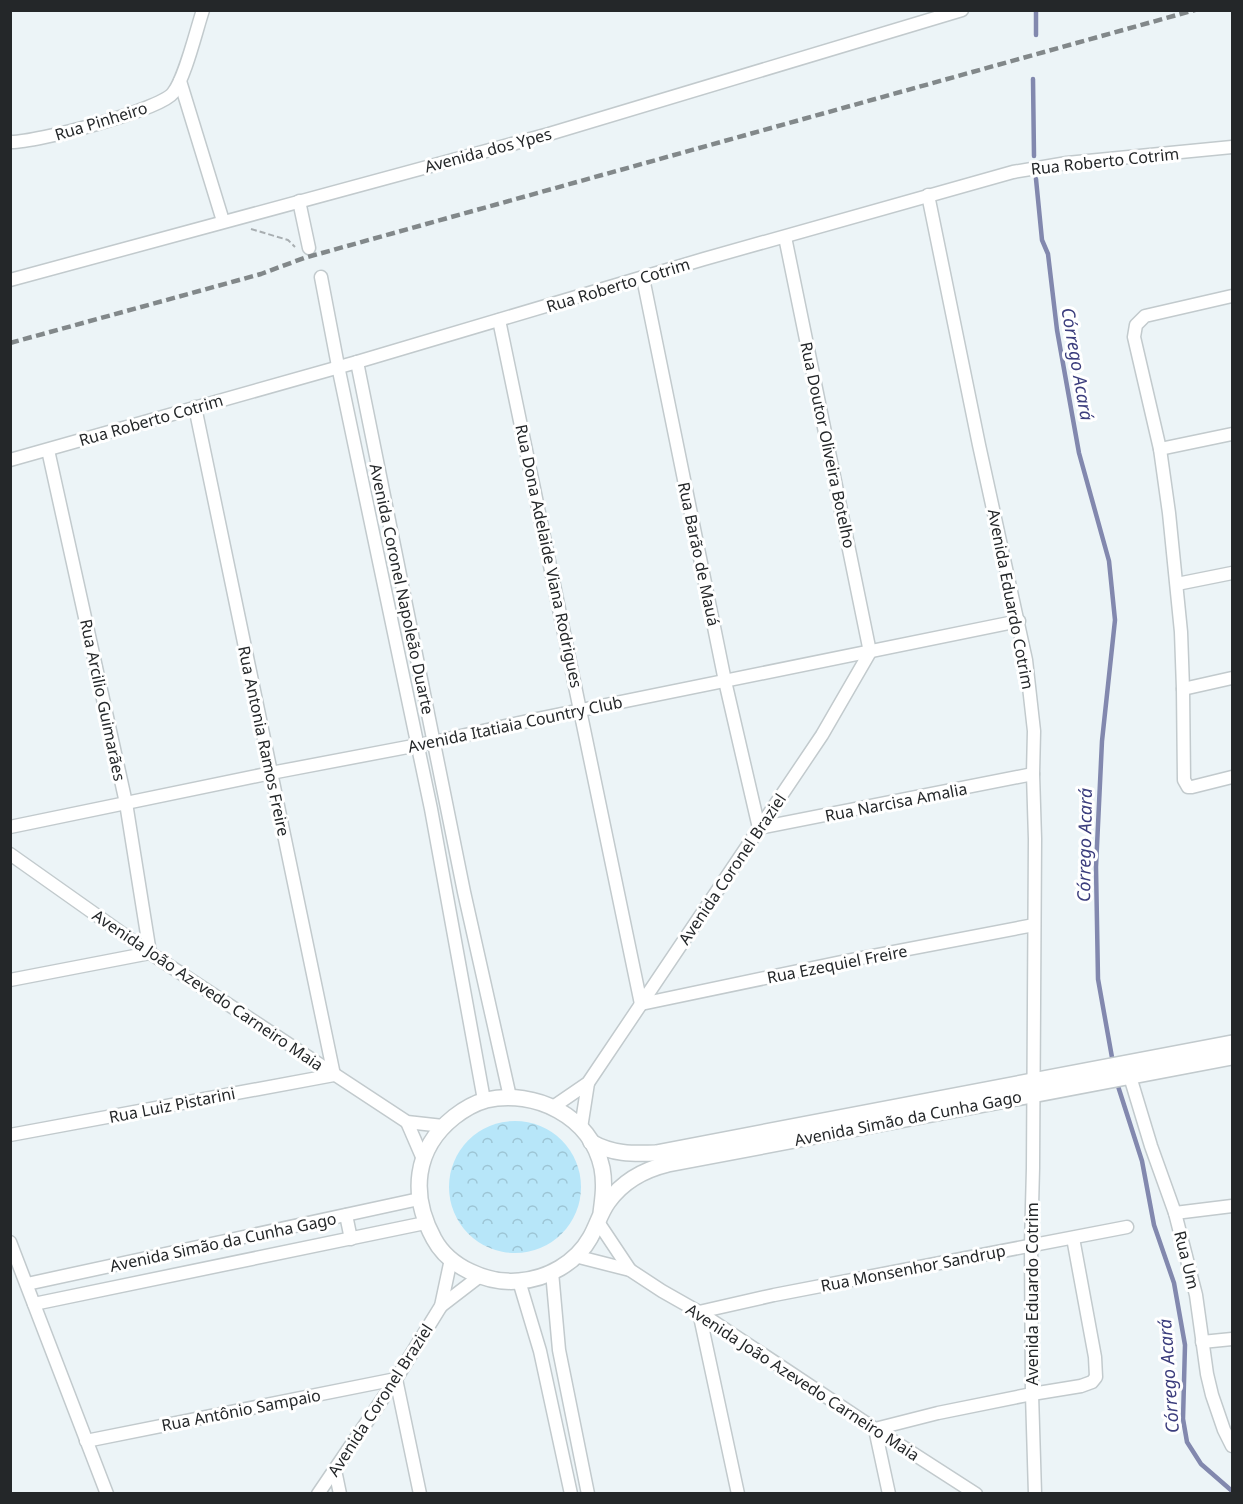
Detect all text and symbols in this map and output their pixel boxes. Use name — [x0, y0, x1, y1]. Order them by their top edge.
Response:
street label: Rua Pinheiro — [52, 96, 150, 146]
street label: Avenida dos Ypes — [422, 122, 554, 178]
street label: Rua Roberto Cotrim — [1030, 142, 1180, 180]
street label: Rua Roberto Cotrim — [544, 253, 692, 317]
water label: Córrego Acará — [1056, 305, 1100, 422]
street label: Rua Doutor Oliveira Botelho — [795, 340, 861, 550]
street label: Rua Roberto Cotrim — [76, 389, 226, 451]
street label: Rua Dona Adelaide Viana Rodrigues — [510, 422, 588, 690]
street label: Avenida Coronel Napoleão Duarte — [365, 462, 439, 716]
street label: Rua Barão de Mauá — [673, 480, 725, 628]
street label: Avenida Eduardo Cotrim — [983, 507, 1039, 691]
street label: Rua Arcilio Guimarães — [75, 617, 131, 783]
street label: Rua Antonia Ramos Freire — [233, 644, 295, 838]
street label: Avenida Itatiaia Country Club — [406, 690, 624, 758]
street label: Rua Narcisa Amalia — [823, 777, 969, 827]
water label: Córrego Acará — [1071, 788, 1097, 902]
street label: Avenida Coronel Braziel — [673, 789, 791, 949]
street label: Avenida João Azevedo Carneiro Maia — [88, 904, 328, 1076]
street label: Rua Ezequiel Freire — [765, 940, 909, 988]
street label: Rua Luiz Pistarini — [107, 1082, 237, 1128]
street label: Avenida Simão da Cunha Gago — [792, 1085, 1024, 1151]
street label: Avenida Eduardo Cotrim — [1021, 1202, 1043, 1386]
street label: Avenida Simão da Cunha Gago — [108, 1207, 338, 1277]
street label: Rua Um — [1169, 1228, 1205, 1292]
street label: Rua Monsenhor Sandrup — [819, 1239, 1007, 1297]
street label: Avenida João Azevedo Carneiro Maia — [682, 1298, 924, 1466]
water label: Córrego Acará — [1152, 1318, 1184, 1434]
street label: Avenida Coronel Braziel — [322, 1319, 438, 1481]
street label: Rua Antônio Sampaio — [160, 1384, 322, 1436]

